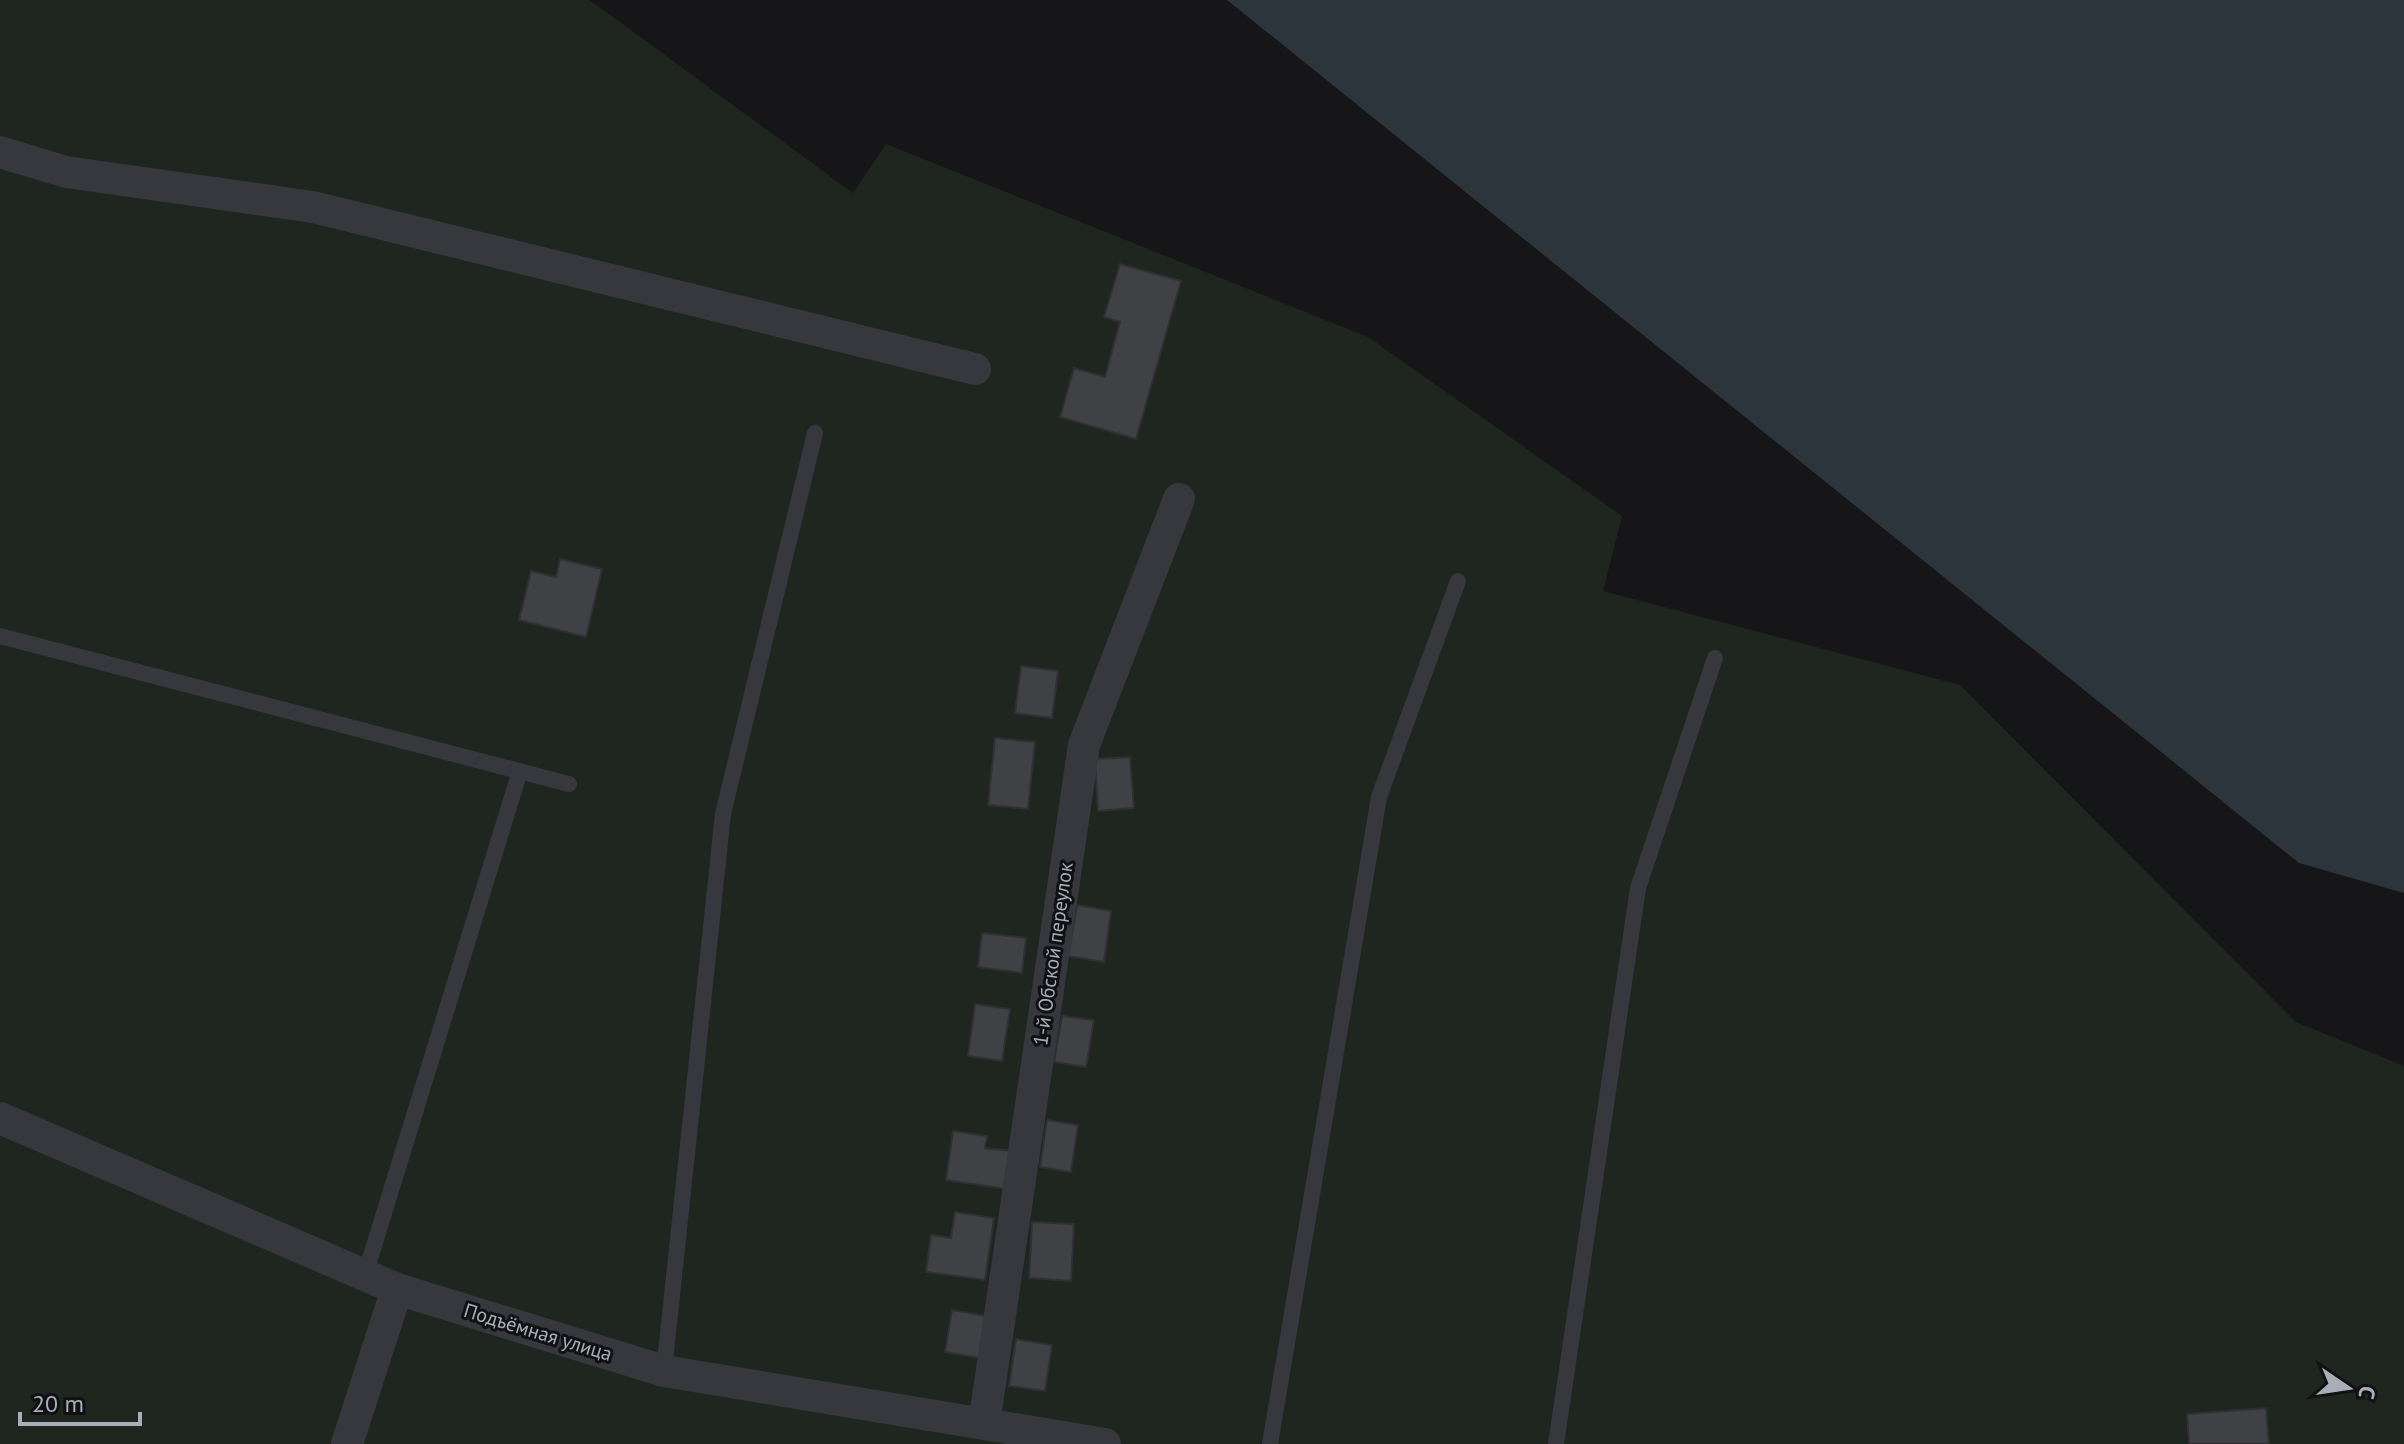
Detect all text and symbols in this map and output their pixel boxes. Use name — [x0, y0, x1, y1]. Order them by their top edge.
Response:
street label: 1-й Обской переулок — [1027, 860, 1079, 1047]
street label: Подъёмная улица — [461, 1297, 615, 1367]
north arrow — [2308, 1348, 2388, 1428]
scale bar — [20, 1376, 140, 1426]
text: С — [2352, 1383, 2383, 1402]
text: 20 m — [32, 1388, 84, 1419]

